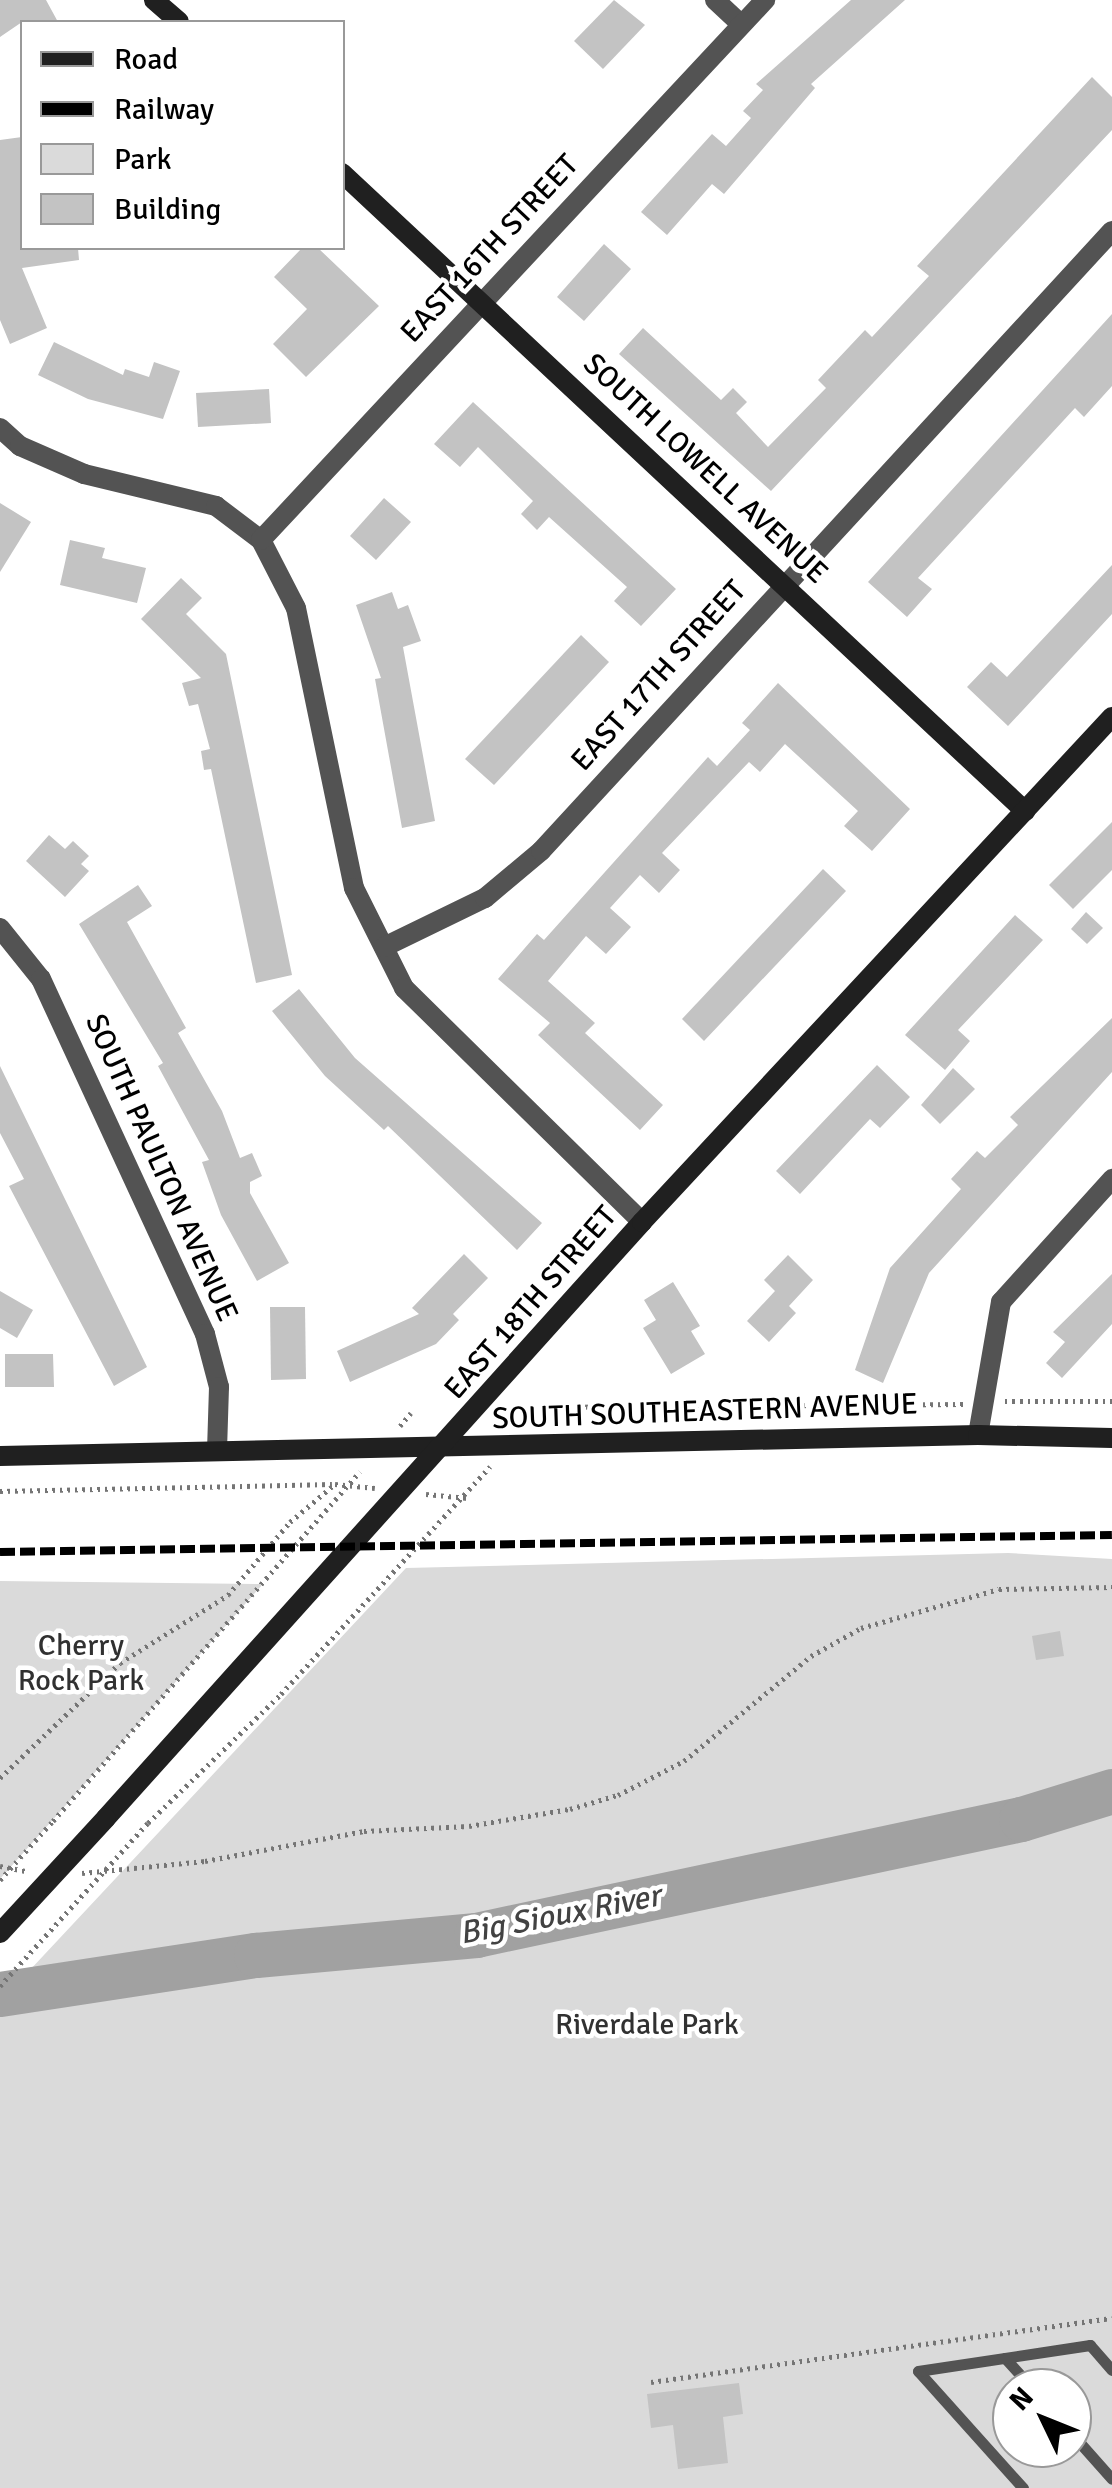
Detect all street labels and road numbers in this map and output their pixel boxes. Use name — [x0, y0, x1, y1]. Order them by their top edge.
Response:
street label: EAST 16TH STREET — [394, 148, 586, 350]
street label: SOUTH LOWELL AVENUE — [575, 346, 835, 592]
street label: EAST 17TH STREET — [564, 573, 754, 779]
street label: SOUTH PAULTON AVENUE — [77, 1009, 245, 1327]
street label: EAST 18TH STREET — [437, 1199, 625, 1407]
street label: SOUTH SOUTHEASTERN AVENUE — [492, 1387, 918, 1437]

